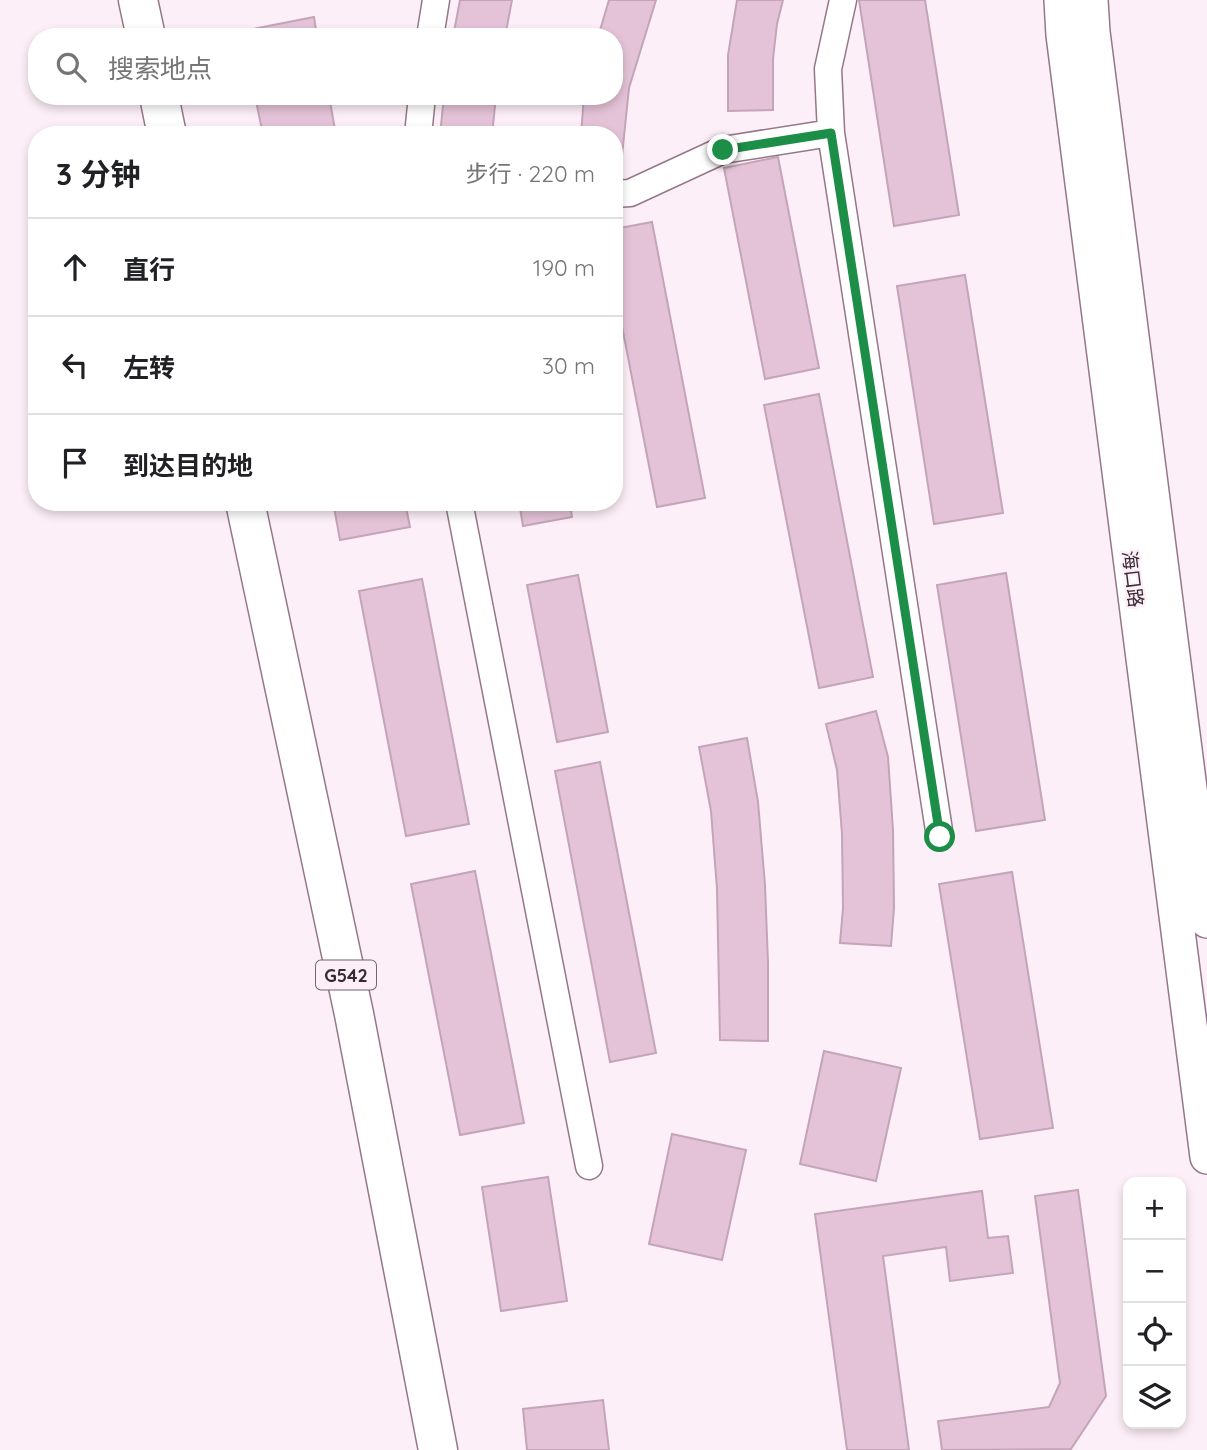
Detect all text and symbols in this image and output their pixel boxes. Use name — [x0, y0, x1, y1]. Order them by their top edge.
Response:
search box — [28, 28, 623, 105]
icon: search — [52, 48, 90, 86]
text: 搜索地点 — [108, 52, 212, 85]
route end — [707, 134, 738, 165]
text: 3 分钟 — [56, 155, 141, 193]
text: 步行 · 220 m — [466, 159, 595, 188]
icon: ahead — [56, 248, 94, 286]
text: 直行 — [123, 253, 175, 286]
text: 190 m — [533, 253, 595, 282]
icon: left — [56, 346, 94, 384]
text: 左转 — [123, 351, 175, 384]
text: 30 m — [542, 351, 595, 380]
icon: arrive — [56, 444, 94, 482]
text: 到达目的地 — [123, 449, 253, 482]
street label: 海口路 — [1118, 549, 1148, 609]
route start — [924, 821, 955, 852]
road number: G542 — [316, 960, 376, 990]
map controls — [1123, 1177, 1186, 1429]
button: + — [1123, 1177, 1186, 1240]
button: − — [1123, 1240, 1186, 1303]
button: locate — [1123, 1303, 1186, 1366]
button: layers — [1123, 1366, 1186, 1429]

